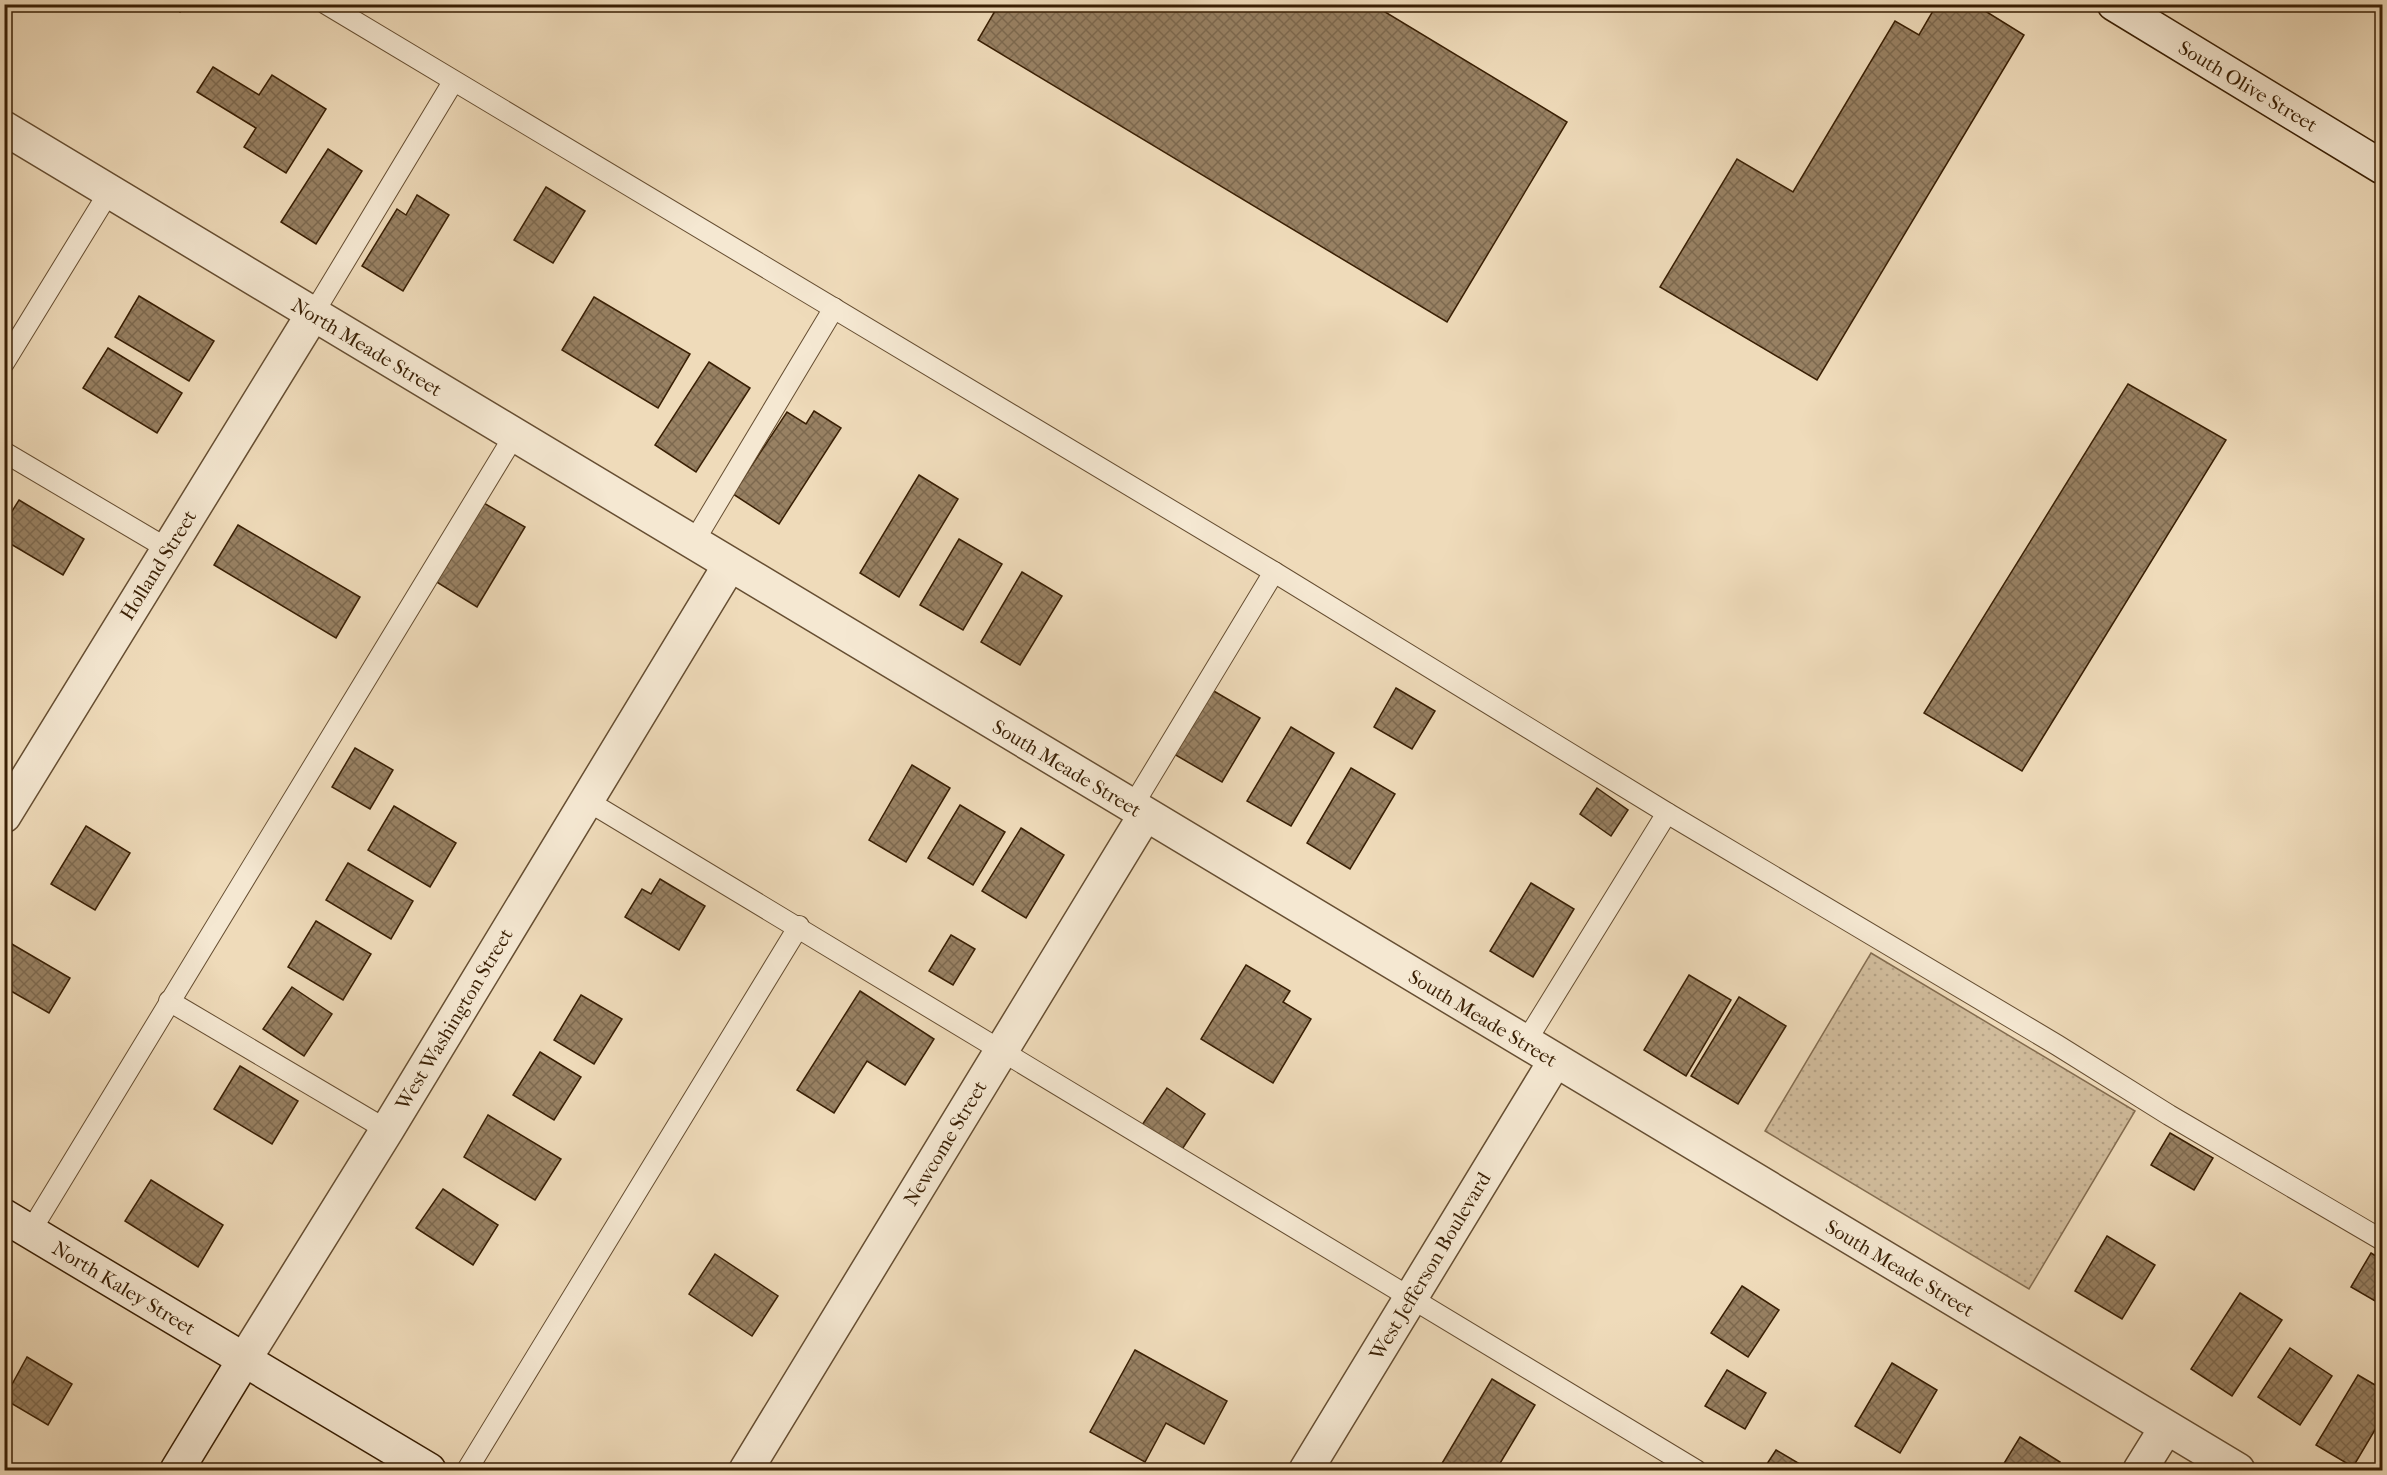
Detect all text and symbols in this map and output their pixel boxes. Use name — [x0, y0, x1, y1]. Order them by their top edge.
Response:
street label: South Olive Street — [2174, 36, 2321, 137]
street label: North Meade Street — [287, 293, 446, 401]
street label: Holland Street — [115, 506, 201, 625]
street label: South Meade Street — [988, 715, 1145, 822]
street label: West Washington Street — [391, 924, 518, 1115]
street label: South Meade Street — [1404, 965, 1561, 1072]
street label: Newcome Street — [899, 1077, 992, 1210]
street label: West Jefferson Boulevard — [1365, 1167, 1496, 1365]
street label: South Meade Street — [1821, 1215, 1978, 1322]
street label: North Kaley Street — [48, 1237, 199, 1340]

